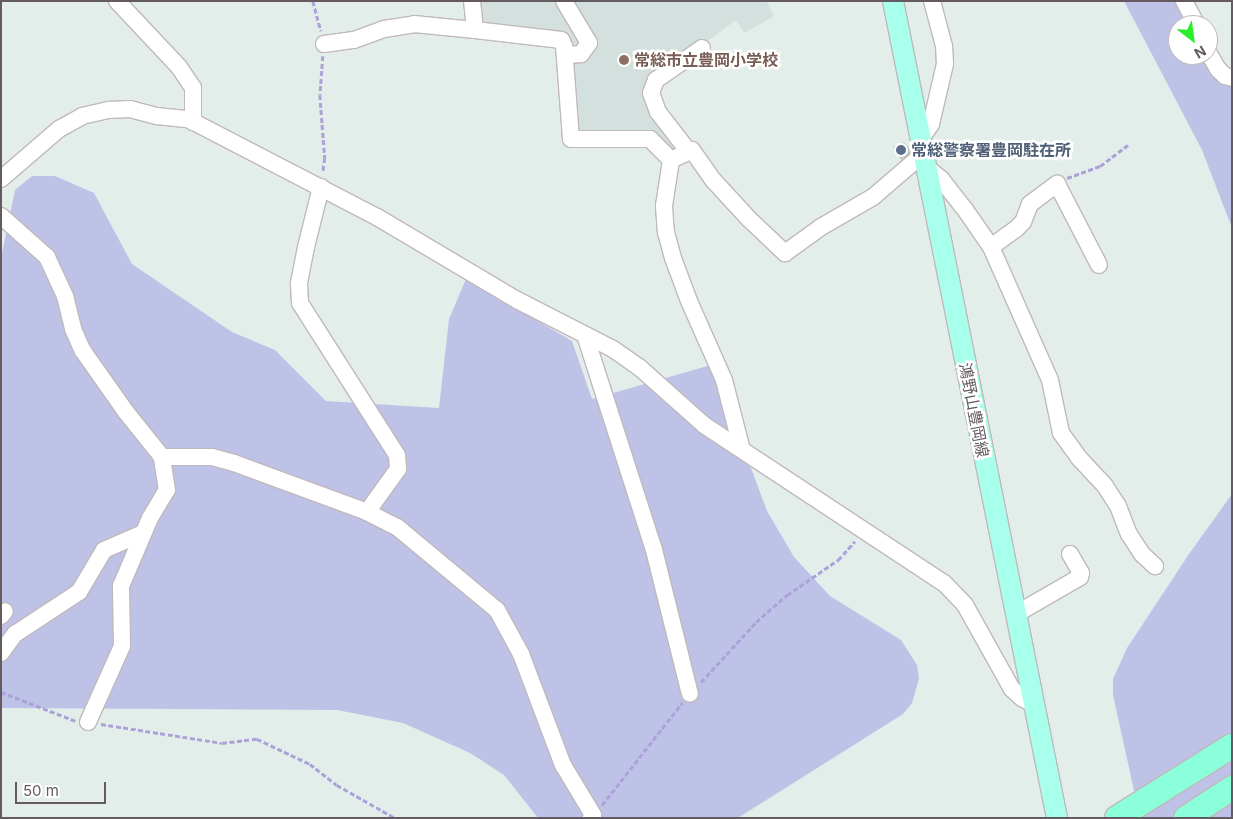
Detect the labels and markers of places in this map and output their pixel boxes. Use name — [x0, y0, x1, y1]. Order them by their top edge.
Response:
place label: 常総市立豊岡小学校 — [634, 50, 778, 70]
marker: 常総市立豊岡小学校 — [618, 54, 630, 66]
place label: 常総警察署豊岡駐在所 — [911, 140, 1071, 160]
marker: 常総警察署豊岡駐在所 — [895, 144, 907, 156]

